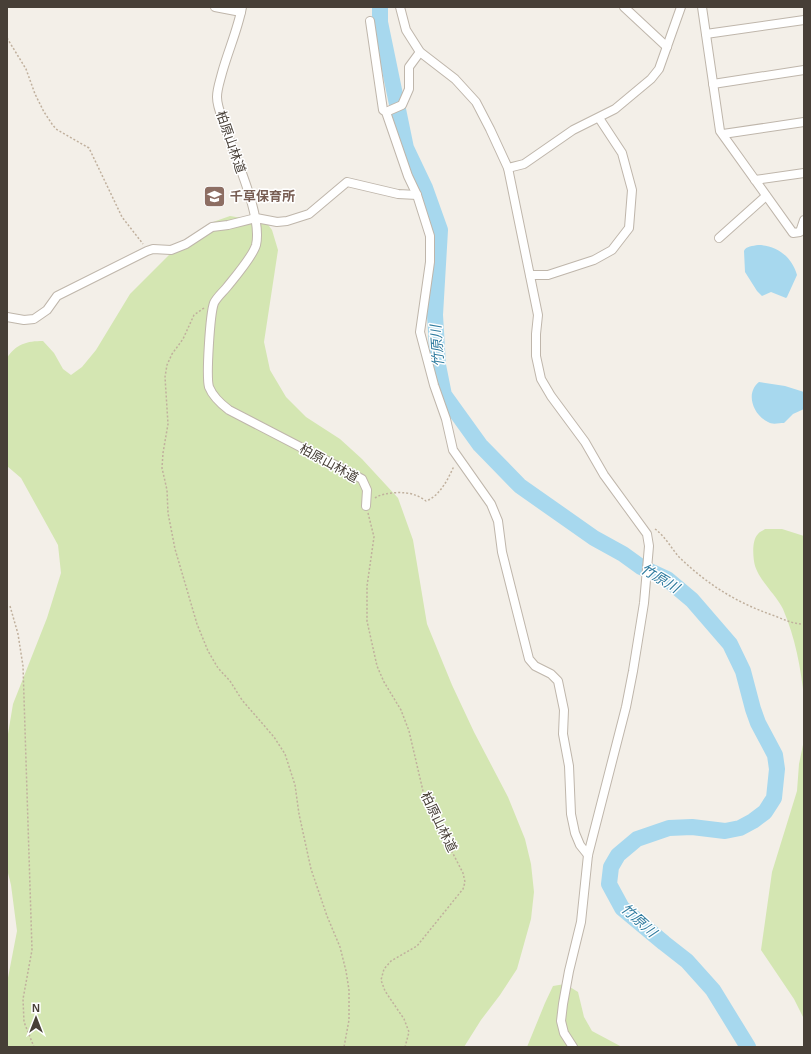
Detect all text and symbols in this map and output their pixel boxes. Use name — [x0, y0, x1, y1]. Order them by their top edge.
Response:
street label: 柏原山林道 — [213, 109, 249, 175]
school or university icon: 千草保育所 — [201, 183, 227, 209]
place label: 千草保育所 — [230, 189, 295, 204]
water label: 竹原川 — [427, 322, 446, 368]
street label: 柏原山林道 — [297, 441, 361, 485]
water label: 竹原川 — [638, 560, 684, 597]
street label: 柏原山林道 — [418, 789, 460, 855]
water label: 竹原川 — [618, 900, 661, 941]
north arrow — [16, 998, 56, 1038]
text: N — [32, 1002, 40, 1014]

